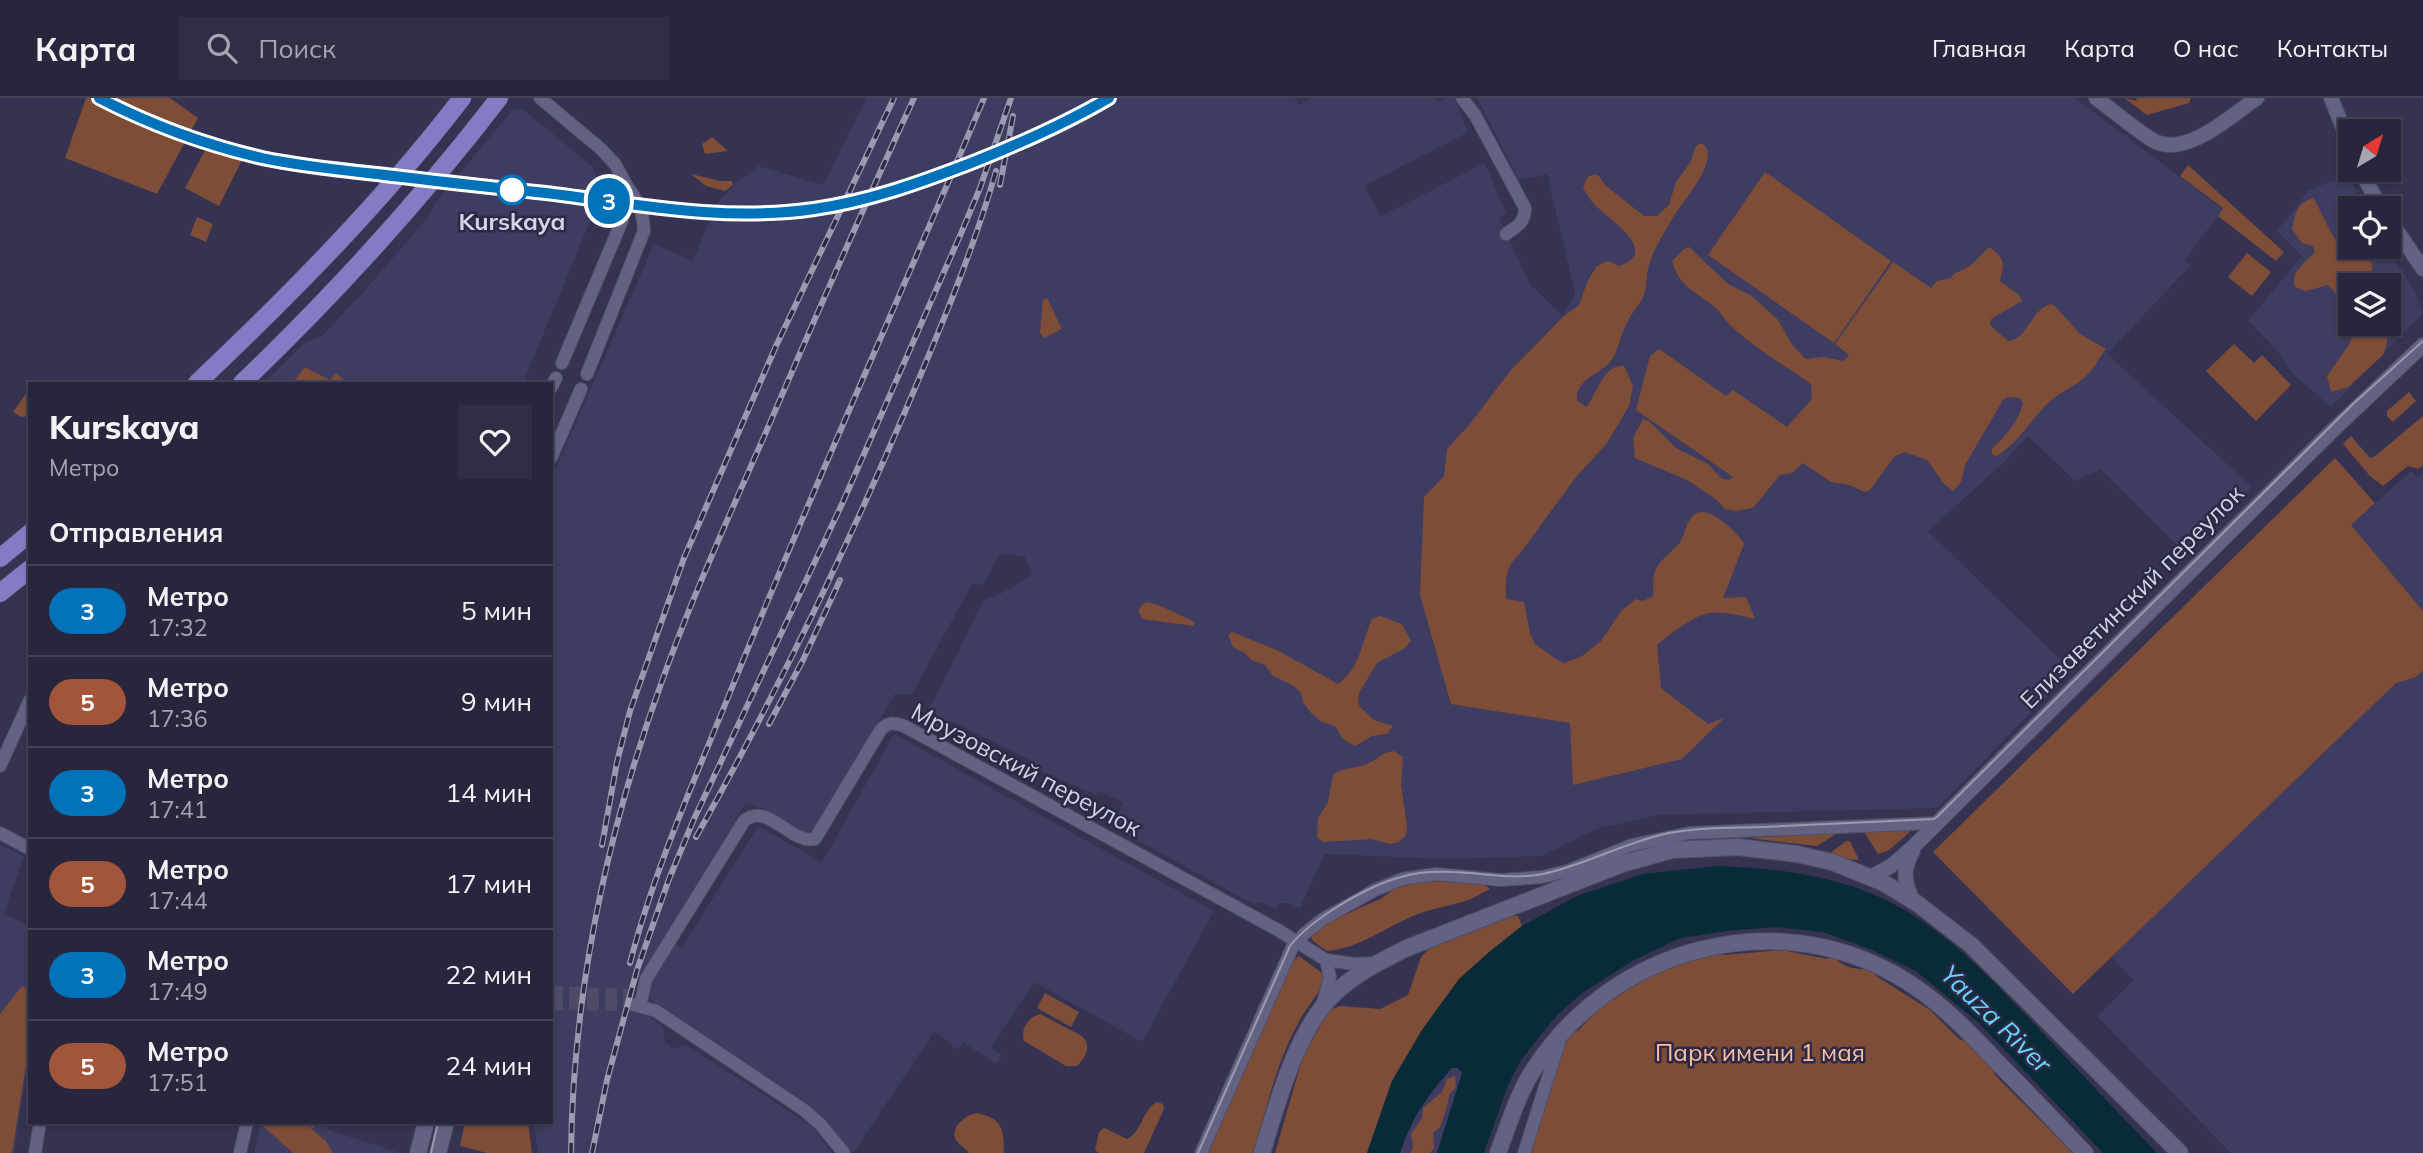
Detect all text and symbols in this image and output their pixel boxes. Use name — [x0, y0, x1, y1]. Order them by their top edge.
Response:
search box — [179, 17, 669, 80]
text: Карта — [35, 28, 137, 69]
icon: search — [203, 29, 241, 67]
text: Поиск — [259, 32, 336, 65]
text: Главная — [1932, 33, 2026, 63]
text: Карта — [2064, 33, 2135, 63]
text: О нас — [2173, 33, 2239, 63]
text: Контакты — [2277, 33, 2388, 63]
north arrow — [2338, 119, 2401, 182]
map controls — [2338, 119, 2401, 336]
marker: Kurskaya — [497, 175, 527, 205]
line badge: 3 — [586, 178, 632, 224]
text: 3 — [602, 186, 616, 216]
button: locate — [2338, 196, 2401, 259]
place label: Kurskaya — [459, 206, 565, 236]
button: layers — [2338, 273, 2401, 336]
button: heart — [458, 405, 532, 479]
text: Kurskaya — [49, 406, 199, 447]
text: Метро — [49, 453, 119, 482]
street label: Елизаветинский переулок — [2013, 478, 2249, 714]
text: Отправления — [49, 516, 223, 549]
text: Метро — [147, 580, 229, 613]
text: 5 мин — [461, 594, 532, 627]
text: 3 — [80, 596, 95, 626]
text: 17:32 — [147, 613, 207, 642]
text: Метро — [147, 671, 229, 704]
text: 9 мин — [461, 685, 532, 718]
text: 5 — [80, 687, 95, 717]
street label: Мрузовский переулок — [906, 696, 1147, 842]
text: 17:36 — [147, 704, 207, 733]
text: Метро — [147, 762, 229, 795]
text: 14 мин — [445, 776, 532, 809]
text: 3 — [80, 778, 95, 808]
text: 17:41 — [147, 795, 207, 824]
text: Метро — [147, 853, 229, 886]
text: 17 мин — [445, 867, 532, 900]
text: 5 — [80, 869, 95, 899]
text: 17:44 — [147, 886, 207, 915]
text: Метро — [147, 944, 229, 977]
text: 22 мин — [445, 958, 532, 991]
water label: Yauza River — [1934, 958, 2060, 1081]
text: 3 — [80, 960, 95, 990]
text: 17:49 — [147, 977, 207, 1006]
text: Метро — [147, 1035, 229, 1068]
park label: Парк имени 1 мая — [1655, 1037, 1865, 1067]
text: 24 мин — [445, 1049, 532, 1082]
text: 5 — [80, 1051, 95, 1081]
text: 17:51 — [147, 1068, 207, 1097]

